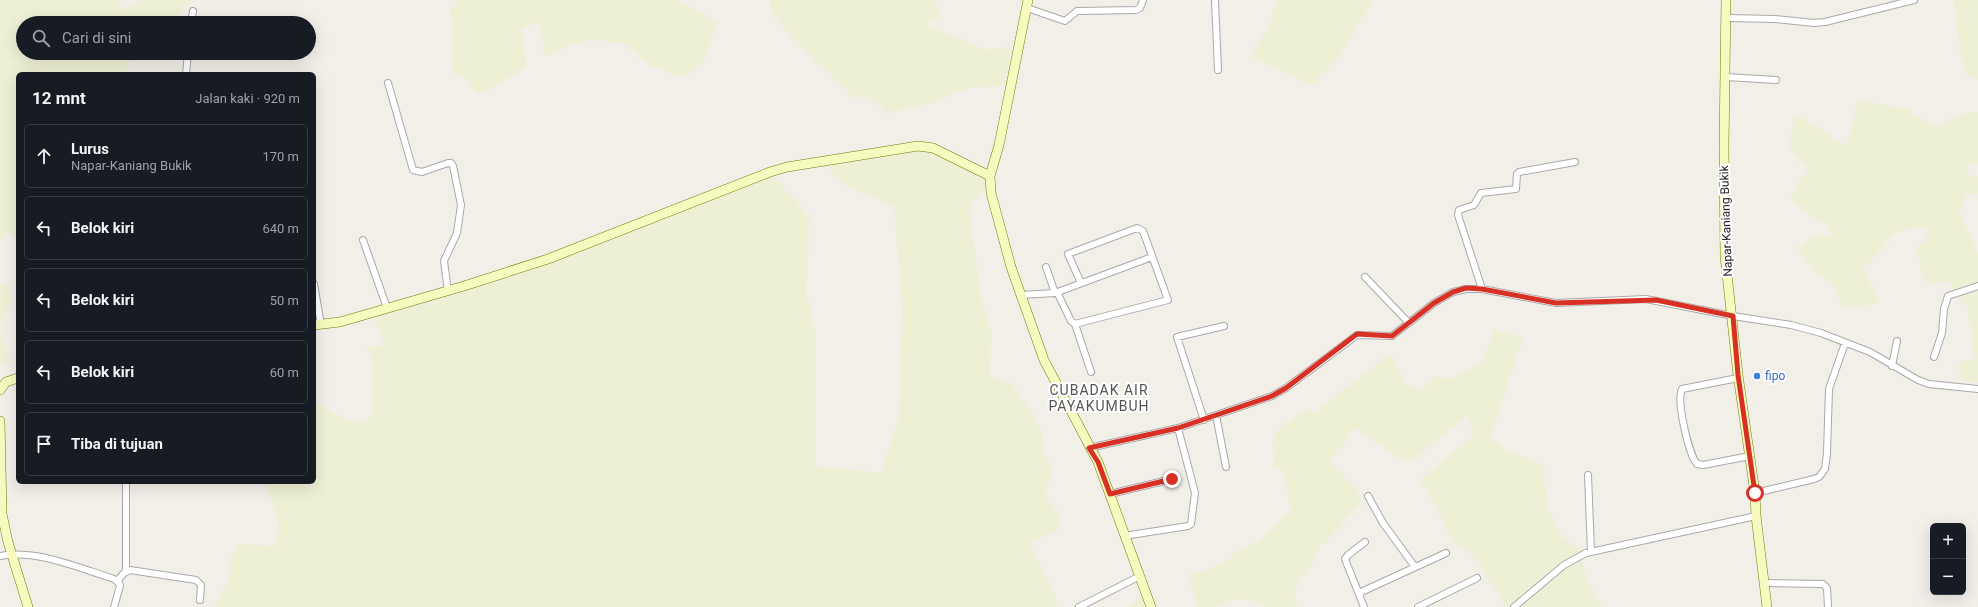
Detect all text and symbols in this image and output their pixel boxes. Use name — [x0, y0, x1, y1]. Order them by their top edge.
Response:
search box — [16, 16, 316, 60]
icon: search — [30, 27, 52, 49]
text: Cari di sini — [62, 29, 132, 47]
text: 12 mnt — [32, 88, 86, 108]
text: Jalan kaki · 920 m — [195, 91, 300, 106]
text: Lurus — [71, 140, 109, 158]
icon: ahead — [33, 145, 55, 167]
text: 170 m — [262, 149, 299, 164]
text: Napar-Kaniang Bukik — [71, 158, 192, 173]
street label: Napar-Kaniang Bukik — [1717, 164, 1735, 277]
icon: left — [33, 217, 55, 239]
text: Belok kiri — [71, 219, 134, 237]
text: 640 m — [262, 221, 299, 236]
icon: left — [33, 289, 55, 311]
text: Belok kiri — [71, 291, 134, 309]
text: 50 m — [270, 293, 299, 308]
icon: left — [33, 361, 55, 383]
text: Belok kiri — [71, 363, 134, 381]
text: 60 m — [270, 365, 299, 380]
place label: fipo — [1765, 369, 1785, 383]
marker: fipo — [1752, 371, 1762, 381]
district label: CUBADAK AIR PAYAKUMBUH — [1048, 382, 1150, 414]
icon: arrive — [33, 433, 55, 455]
text: Tiba di tujuan — [71, 435, 163, 453]
route end — [1163, 470, 1181, 488]
route start — [1746, 484, 1764, 502]
map controls — [1930, 523, 1966, 595]
button: + — [1930, 523, 1966, 559]
button: − — [1930, 559, 1966, 595]

